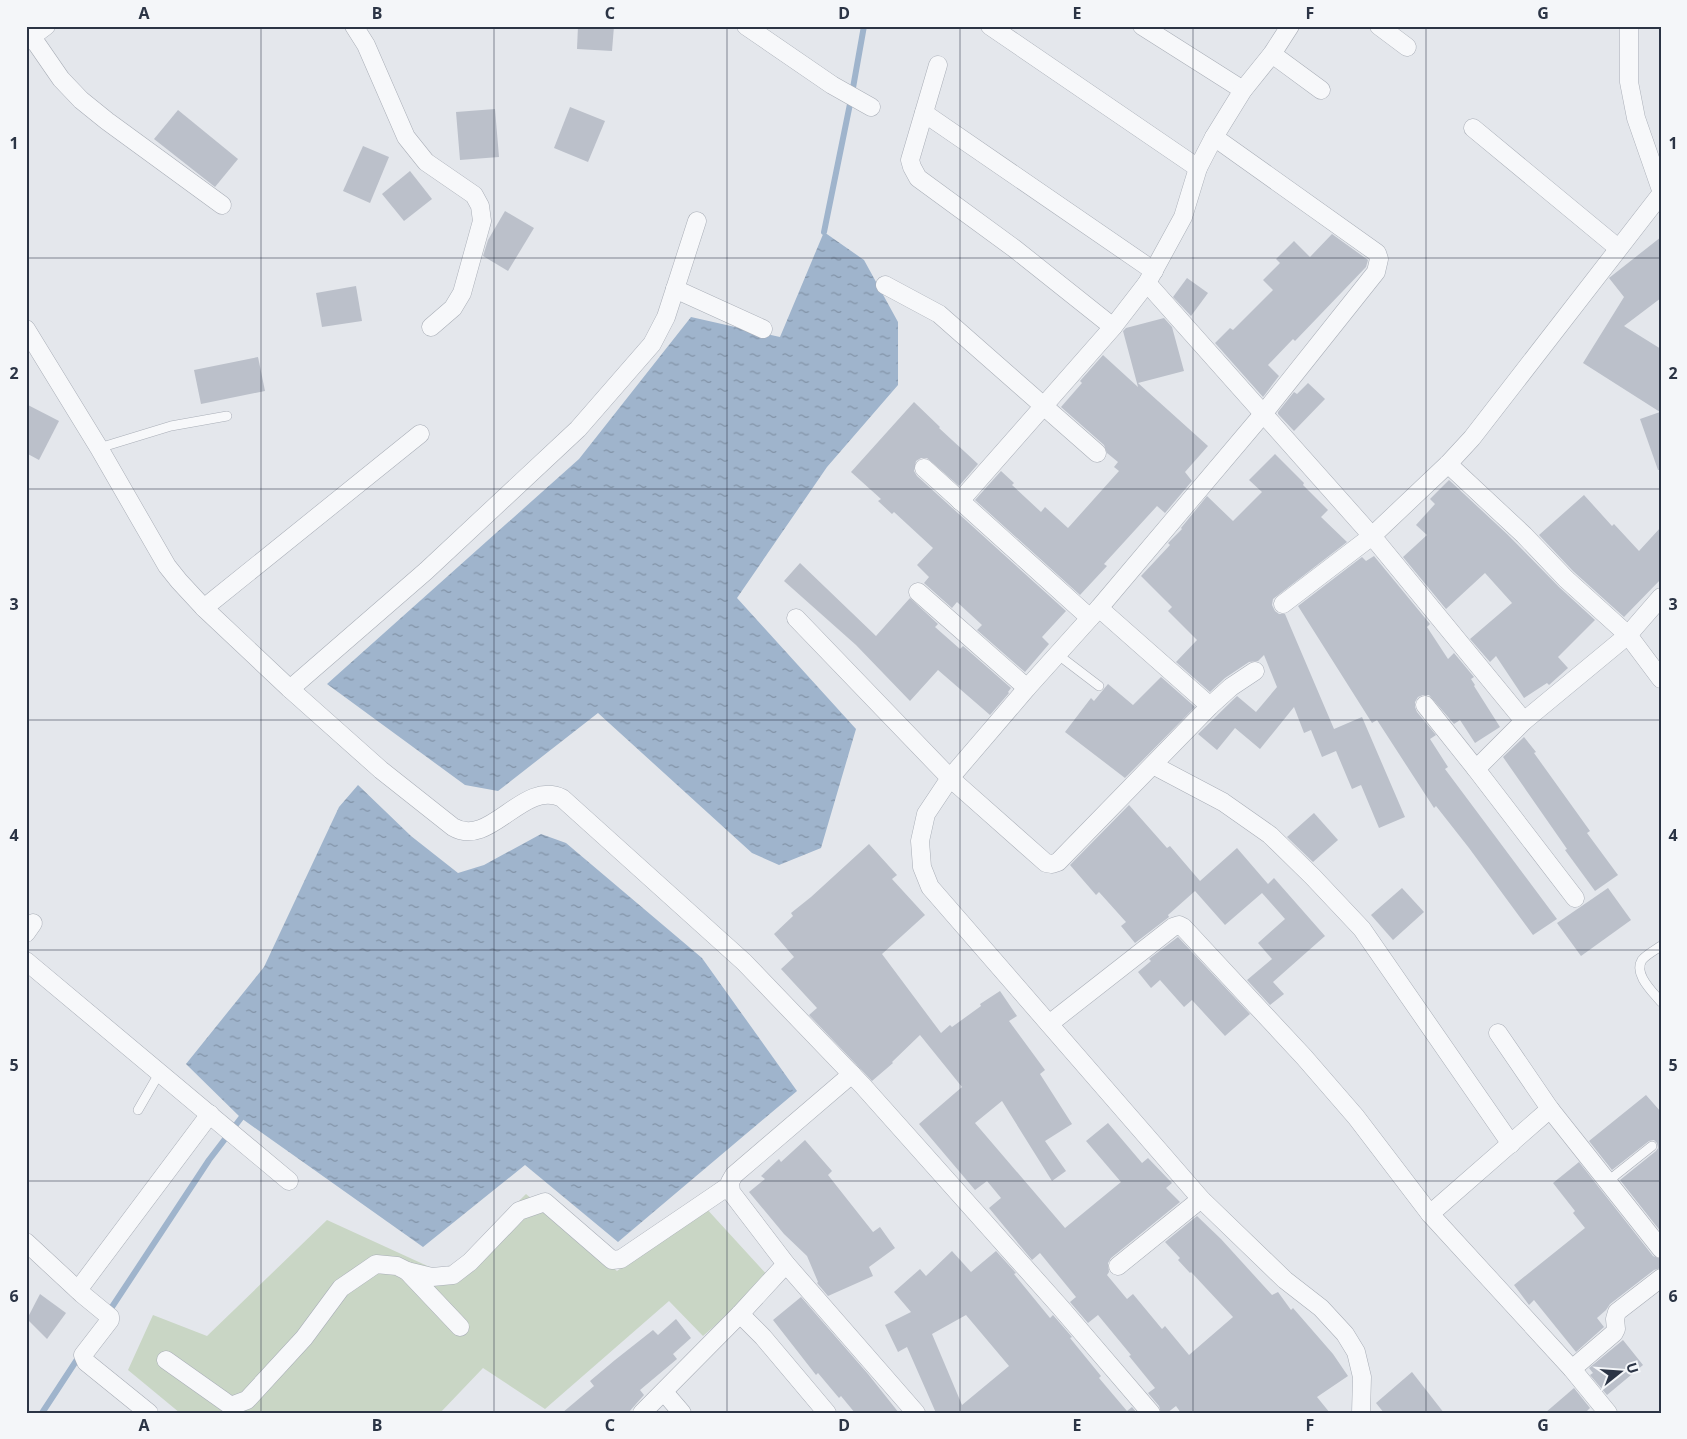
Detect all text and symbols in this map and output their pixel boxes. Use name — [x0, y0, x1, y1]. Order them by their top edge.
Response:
text: A — [138, 2, 150, 24]
text: B — [372, 2, 382, 24]
text: C — [605, 2, 615, 24]
text: D — [838, 2, 850, 24]
text: E — [1073, 2, 1082, 24]
text: F — [1306, 2, 1314, 24]
text: G — [1537, 2, 1549, 24]
text: 1 — [9, 132, 19, 154]
text: 1 — [1668, 132, 1678, 154]
text: 2 — [9, 362, 19, 384]
text: 2 — [1668, 362, 1678, 384]
text: 3 — [9, 593, 19, 615]
text: 3 — [1668, 593, 1678, 615]
text: 4 — [9, 824, 19, 846]
text: 4 — [1668, 824, 1678, 846]
text: 5 — [9, 1054, 19, 1076]
text: 5 — [1668, 1054, 1678, 1076]
text: 6 — [9, 1285, 19, 1307]
text: 6 — [1668, 1285, 1678, 1307]
north arrow — [1594, 1346, 1644, 1396]
text: U — [1622, 1360, 1644, 1376]
text: A — [138, 1414, 150, 1436]
text: B — [372, 1414, 382, 1436]
text: C — [605, 1414, 615, 1436]
text: D — [838, 1414, 850, 1436]
text: E — [1073, 1414, 1082, 1436]
text: F — [1306, 1414, 1314, 1436]
text: G — [1537, 1414, 1549, 1436]

